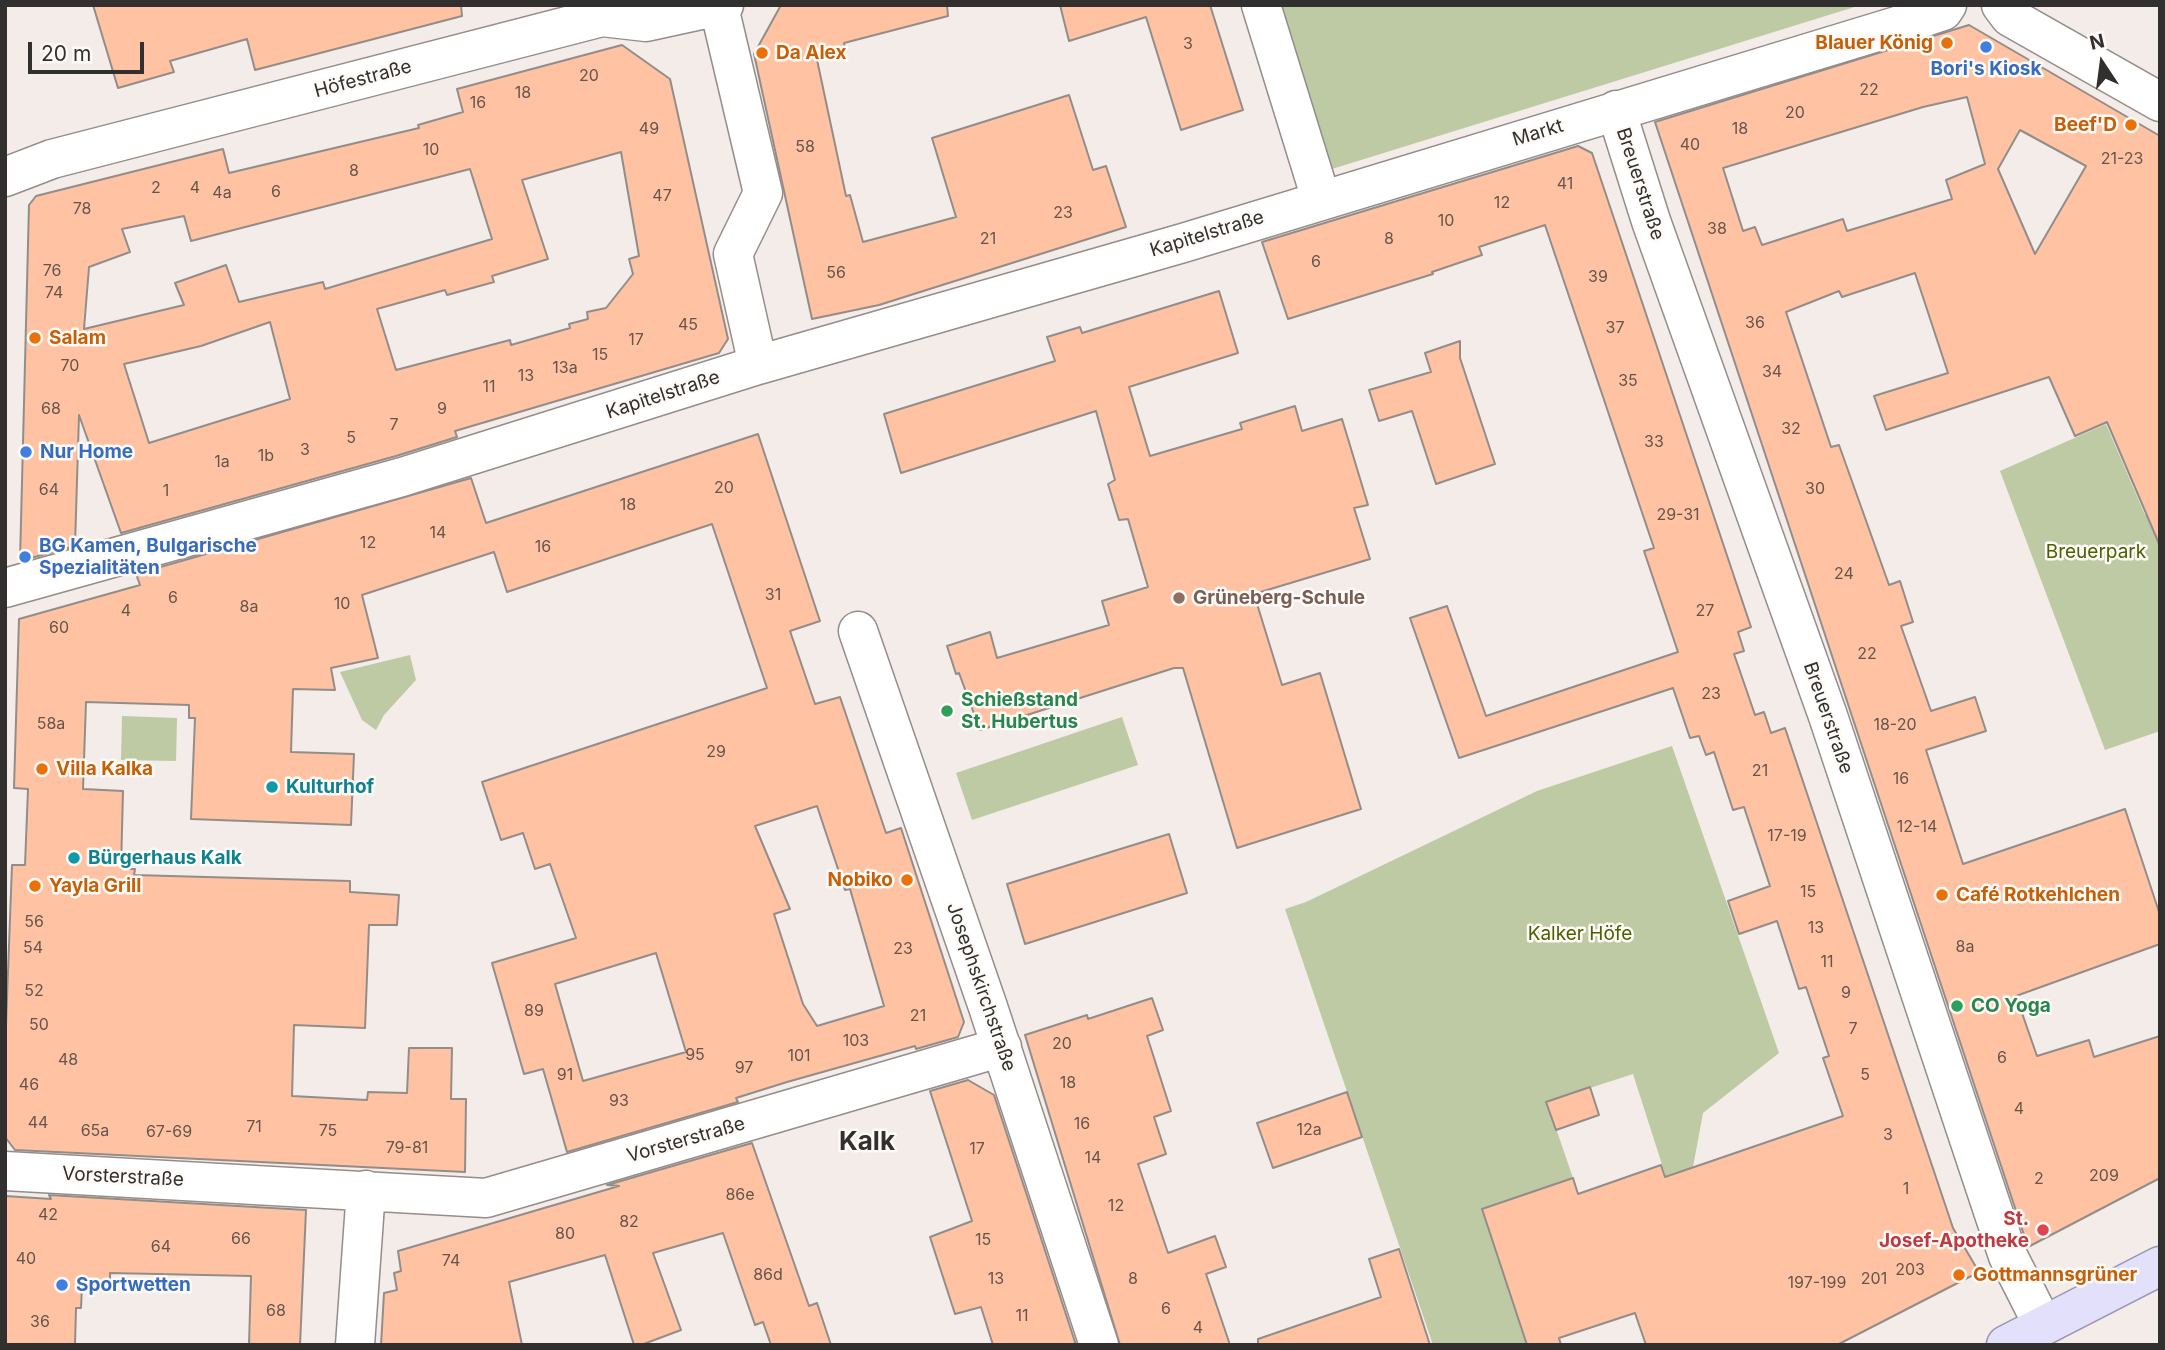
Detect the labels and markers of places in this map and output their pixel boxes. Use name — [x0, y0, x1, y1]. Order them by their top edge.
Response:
place label: Blauer König — [1815, 32, 1933, 54]
marker: Blauer König — [1939, 35, 1955, 51]
marker: Bori's Kiosk — [1978, 39, 1994, 55]
place label: Da Alex — [776, 42, 847, 64]
marker: Da Alex — [754, 45, 770, 61]
place label: Bori's Kiosk — [1931, 58, 2041, 80]
place label: Beef'D — [2054, 114, 2117, 136]
marker: Beef'D — [2123, 117, 2139, 133]
place label: Salam — [49, 327, 106, 349]
marker: Salam — [27, 330, 43, 346]
place label: Nur Home — [40, 441, 133, 463]
marker: Nur Home — [18, 444, 34, 460]
place label: BG Kamen, Bulgarische Spezialitäten — [39, 535, 257, 579]
marker: BG Kamen, Bulgarische Spezialitäten — [17, 549, 33, 565]
place label: Grüneberg-Schule — [1193, 587, 1365, 609]
marker: Grüneberg-Schule — [1171, 590, 1187, 606]
place label: Schießstand St. Hubertus — [961, 689, 1078, 733]
marker: Schießstand St. Hubertus — [939, 703, 955, 719]
place label: Villa Kalka — [56, 758, 153, 780]
marker: Villa Kalka — [34, 761, 50, 777]
place label: Kulturhof — [286, 776, 374, 798]
marker: Kulturhof — [264, 779, 280, 795]
place label: Bürgerhaus Kalk — [88, 847, 242, 869]
marker: Bürgerhaus Kalk — [66, 850, 82, 866]
place label: Nobiko — [827, 869, 893, 891]
marker: Nobiko — [899, 872, 915, 888]
place label: Yayla Grill — [49, 875, 141, 897]
marker: Yayla Grill — [27, 878, 43, 894]
place label: Café Rotkehlchen — [1956, 884, 2120, 906]
marker: Café Rotkehlchen — [1934, 887, 1950, 903]
place label: CO Yoga — [1971, 995, 2051, 1017]
marker: CO Yoga — [1949, 998, 1965, 1014]
place label: St. Josef-Apotheke — [1879, 1208, 2029, 1252]
marker: St. Josef-Apotheke — [2035, 1222, 2051, 1238]
place label: Gottmannsgrüner — [1973, 1264, 2137, 1286]
marker: Gottmannsgrüner — [1951, 1267, 1967, 1283]
place label: Sportwetten — [76, 1274, 191, 1296]
marker: Sportwetten — [54, 1277, 70, 1293]

